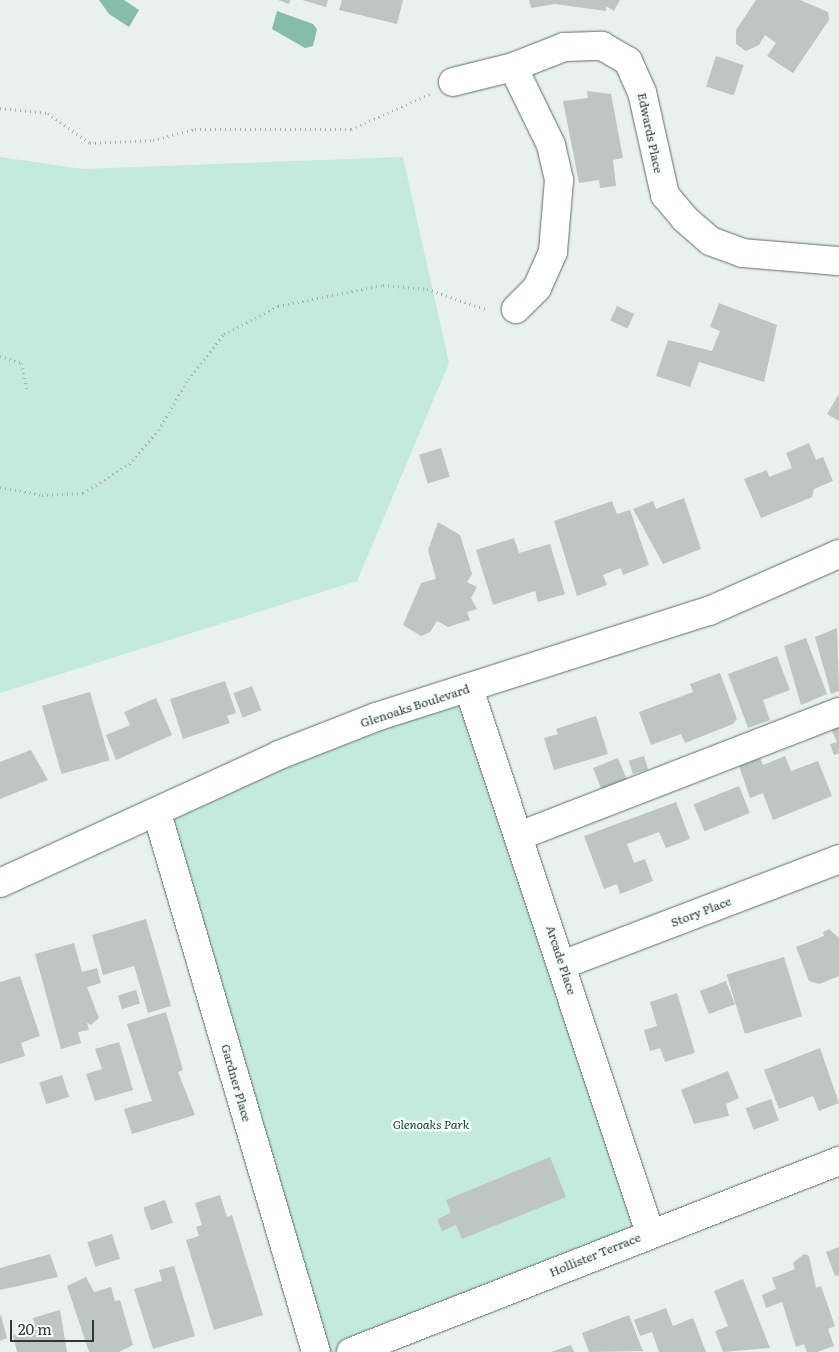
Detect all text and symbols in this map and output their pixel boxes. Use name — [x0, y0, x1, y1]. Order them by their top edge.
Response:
street label: Edwards Place — [634, 91, 666, 175]
street label: Glenoaks Boulevard — [358, 682, 472, 730]
street label: Story Place — [669, 894, 733, 930]
street label: Arcade Place — [543, 923, 579, 997]
street label: Gardner Place — [218, 1043, 254, 1123]
park label: Glenoaks Park — [393, 1118, 469, 1132]
street label: Hollister Terrace — [547, 1230, 643, 1280]
scale bar — [12, 1310, 96, 1342]
text: 20 m — [18, 1317, 52, 1340]

